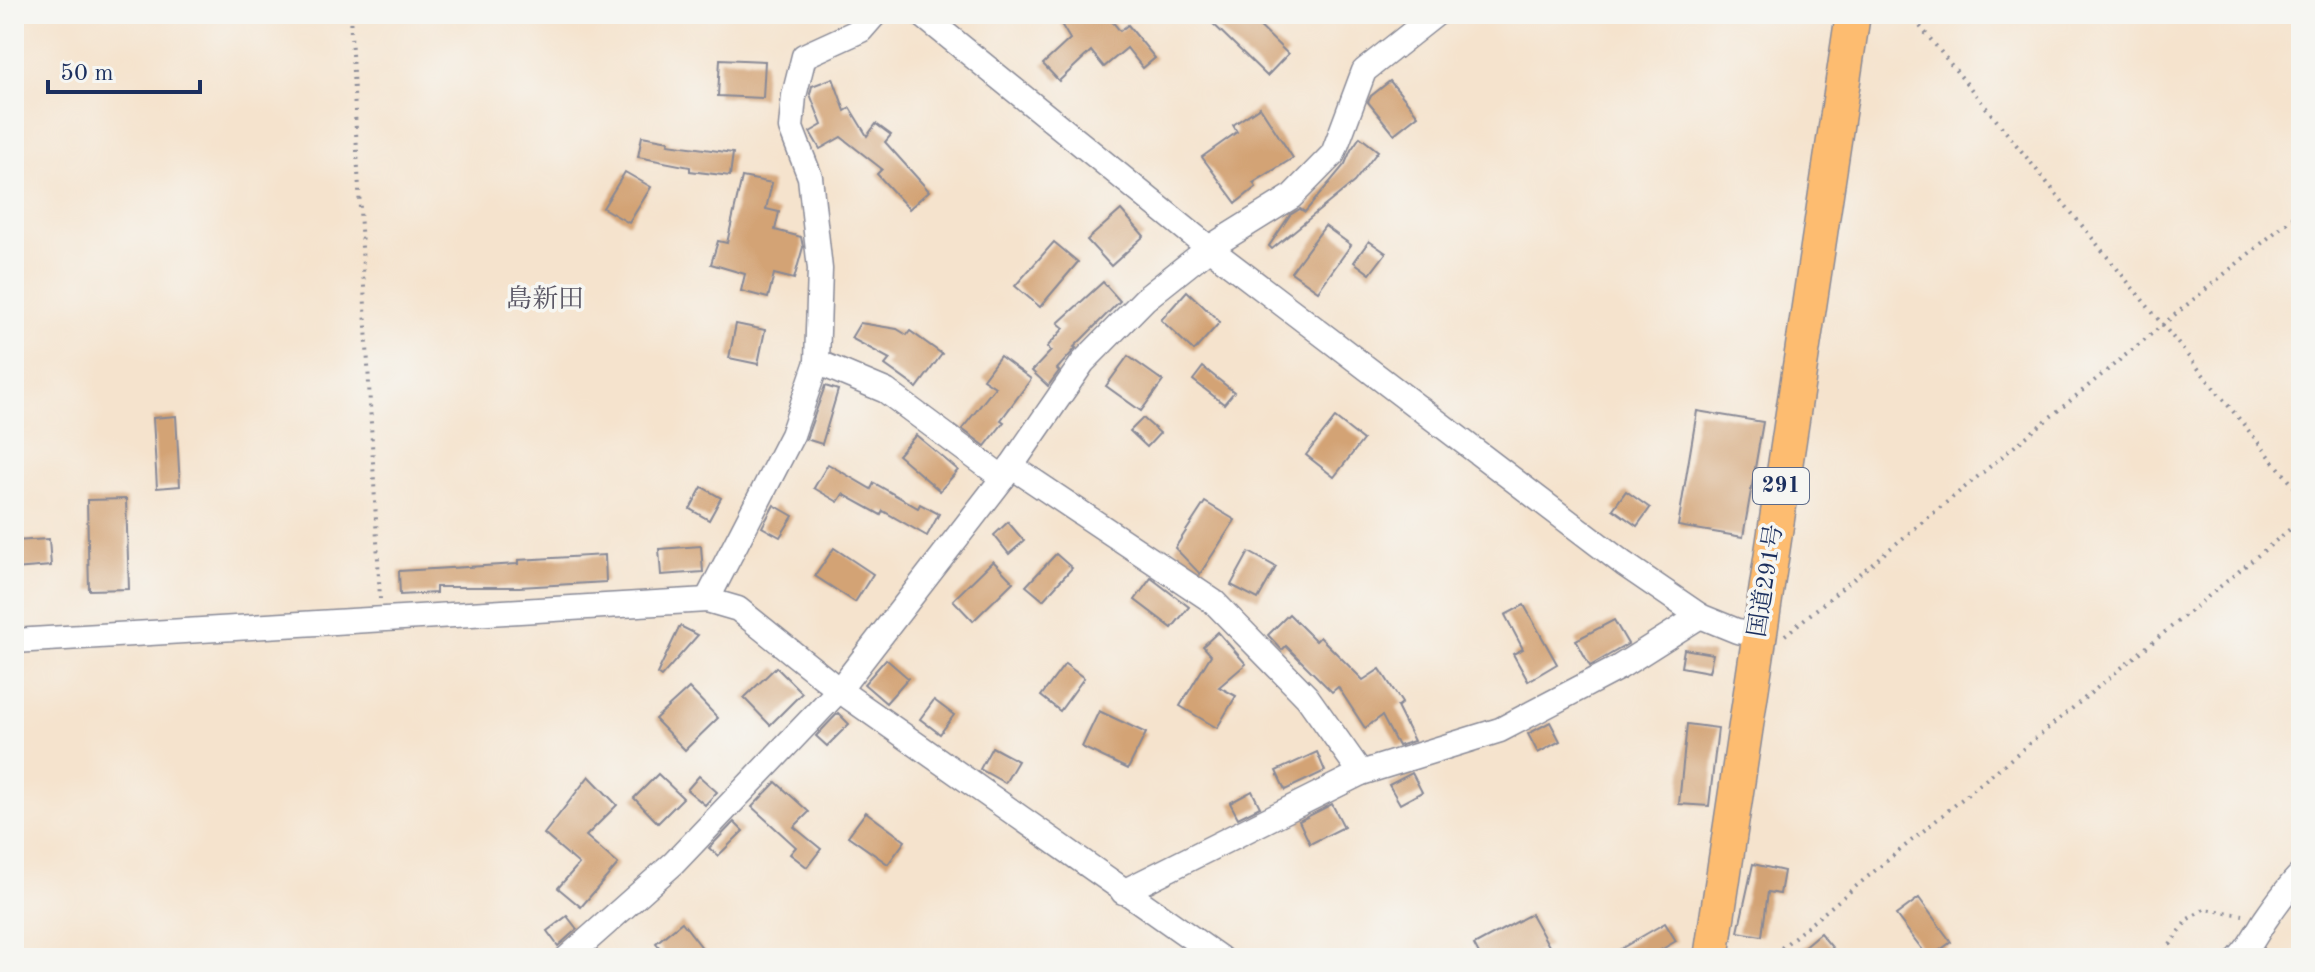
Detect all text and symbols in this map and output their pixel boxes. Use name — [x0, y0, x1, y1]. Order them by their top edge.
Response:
scale bar — [48, 44, 200, 94]
text: 50 m — [60, 62, 114, 86]
district label: 島新田 — [506, 285, 584, 313]
road number: 291 — [1753, 468, 1809, 504]
street label: 国道291号 — [1743, 522, 1788, 639]

